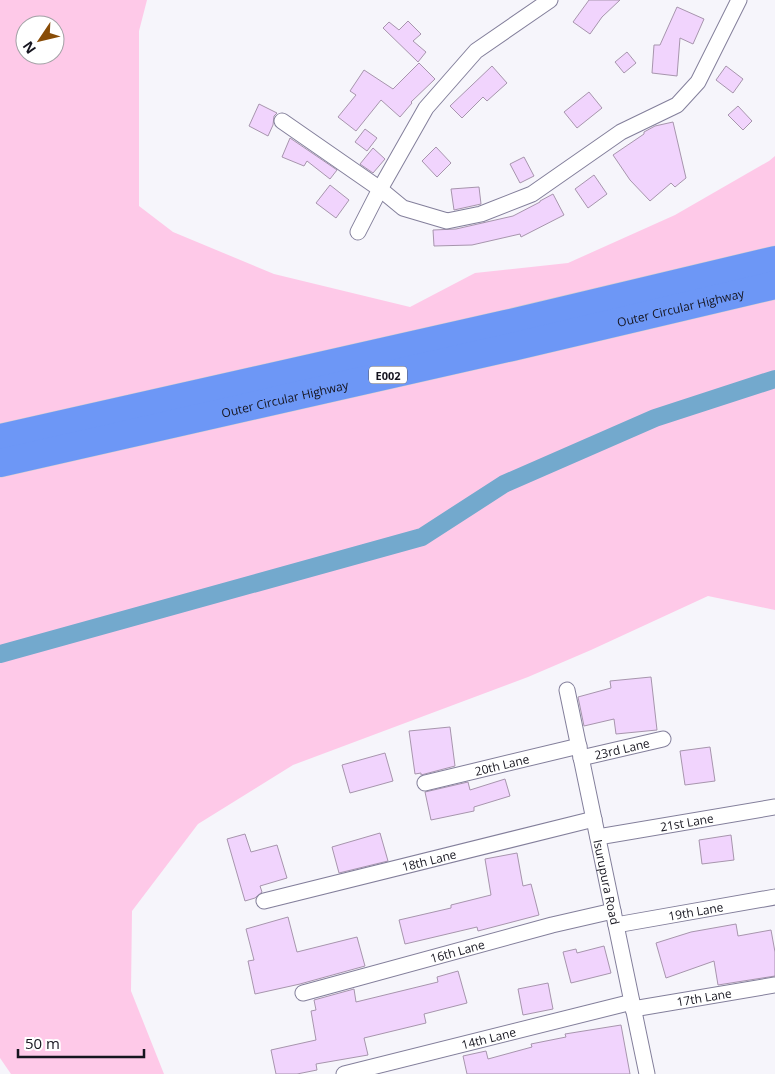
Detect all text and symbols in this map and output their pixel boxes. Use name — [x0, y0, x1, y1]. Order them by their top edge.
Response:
north arrow — [15, 15, 65, 65]
text: N — [18, 38, 40, 58]
street label: Outer Circular Highway — [615, 284, 747, 330]
road number: E002 — [369, 366, 407, 384]
street label: Outer Circular Highway — [220, 376, 351, 421]
street label: 23rd Lane — [593, 734, 651, 763]
street label: 20th Lane — [473, 750, 531, 779]
street label: 21st Lane — [659, 809, 715, 835]
street label: Isurupura Road — [590, 838, 624, 926]
street label: 18th Lane — [400, 845, 458, 875]
street label: 19th Lane — [667, 898, 725, 924]
street label: 16th Lane — [428, 935, 487, 966]
street label: 17th Lane — [675, 984, 733, 1010]
street label: 14th Lane — [460, 1023, 518, 1053]
scale bar — [18, 1026, 144, 1058]
text: 50 m — [25, 1033, 60, 1053]

